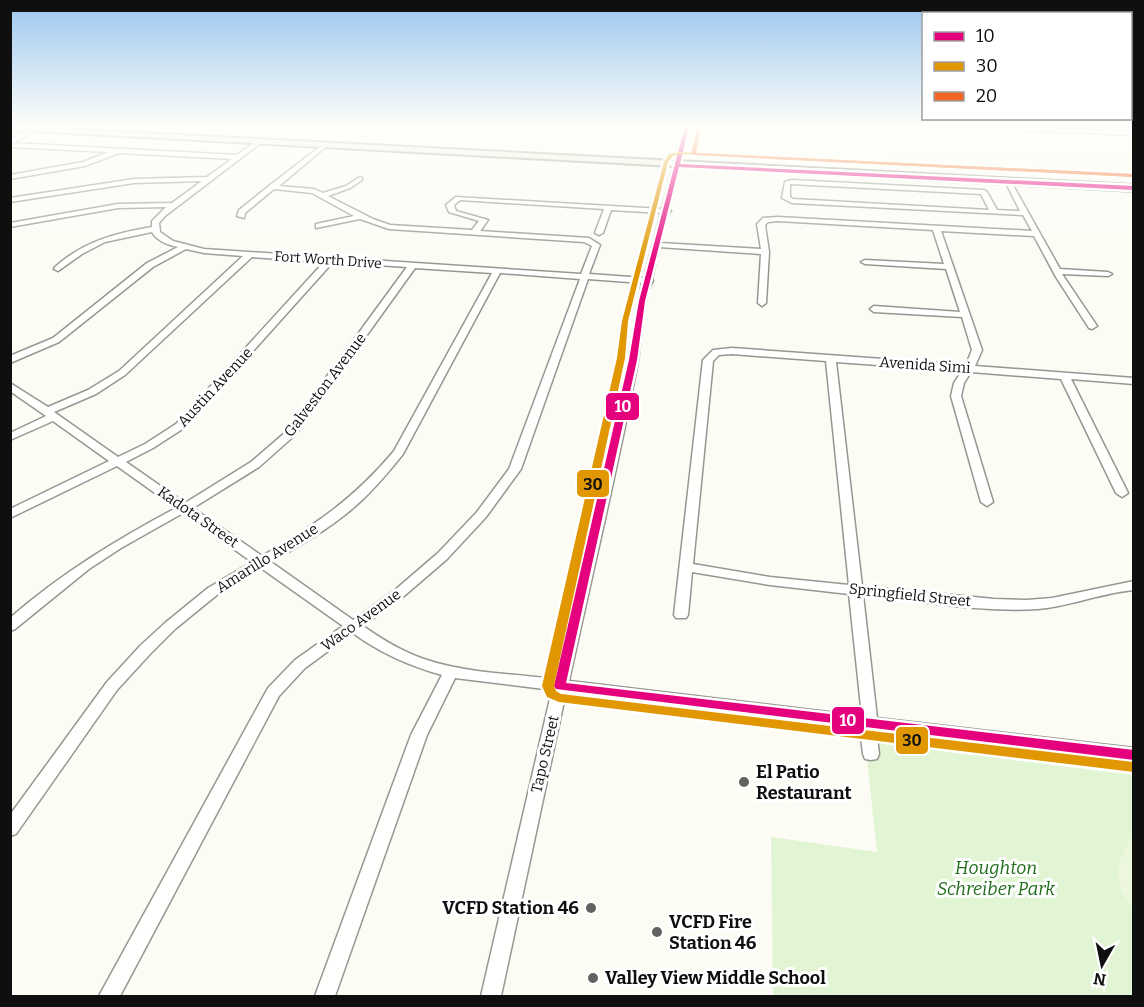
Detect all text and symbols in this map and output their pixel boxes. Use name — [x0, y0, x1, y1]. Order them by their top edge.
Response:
legend — [922, 12, 1132, 120]
text: 10 — [976, 25, 995, 47]
text: 30 — [976, 55, 998, 77]
text: 20 — [976, 85, 997, 107]
street label: Fort Worth Drive — [274, 248, 382, 272]
street label: Galveston Avenue — [280, 330, 370, 440]
street label: Austin Avenue — [174, 344, 256, 430]
street label: Avenida Simi — [879, 353, 972, 377]
line badge: 10 — [605, 392, 640, 421]
text: 10 — [614, 397, 632, 416]
line badge: 30 — [576, 469, 610, 498]
text: 30 — [583, 475, 603, 494]
street label: Kadota Street — [154, 483, 242, 552]
street label: Amarillo Avenue — [213, 519, 321, 597]
street label: Springfield Street — [848, 580, 972, 610]
street label: Waco Avenue — [318, 585, 404, 655]
line badge: 10 — [831, 706, 865, 735]
text: 10 — [839, 711, 857, 730]
street label: Tapo Street — [527, 713, 563, 795]
line badge: 30 — [895, 726, 929, 755]
text: 30 — [902, 731, 922, 750]
place label: El Patio Restaurant — [756, 761, 852, 804]
marker: El Patio Restaurant — [737, 775, 751, 789]
park label: Houghton Schreiber Park — [937, 857, 1055, 900]
place label: VCFD Station 46 — [442, 897, 579, 919]
marker: VCFD Station 46 — [584, 901, 598, 915]
place label: VCFD Fire Station 46 — [669, 911, 757, 954]
marker: VCFD Fire Station 46 — [650, 925, 664, 939]
north arrow — [1072, 935, 1132, 995]
place label: Valley View Middle School — [605, 967, 826, 989]
text: N — [1092, 969, 1107, 990]
marker: Valley View Middle School — [586, 971, 600, 985]

